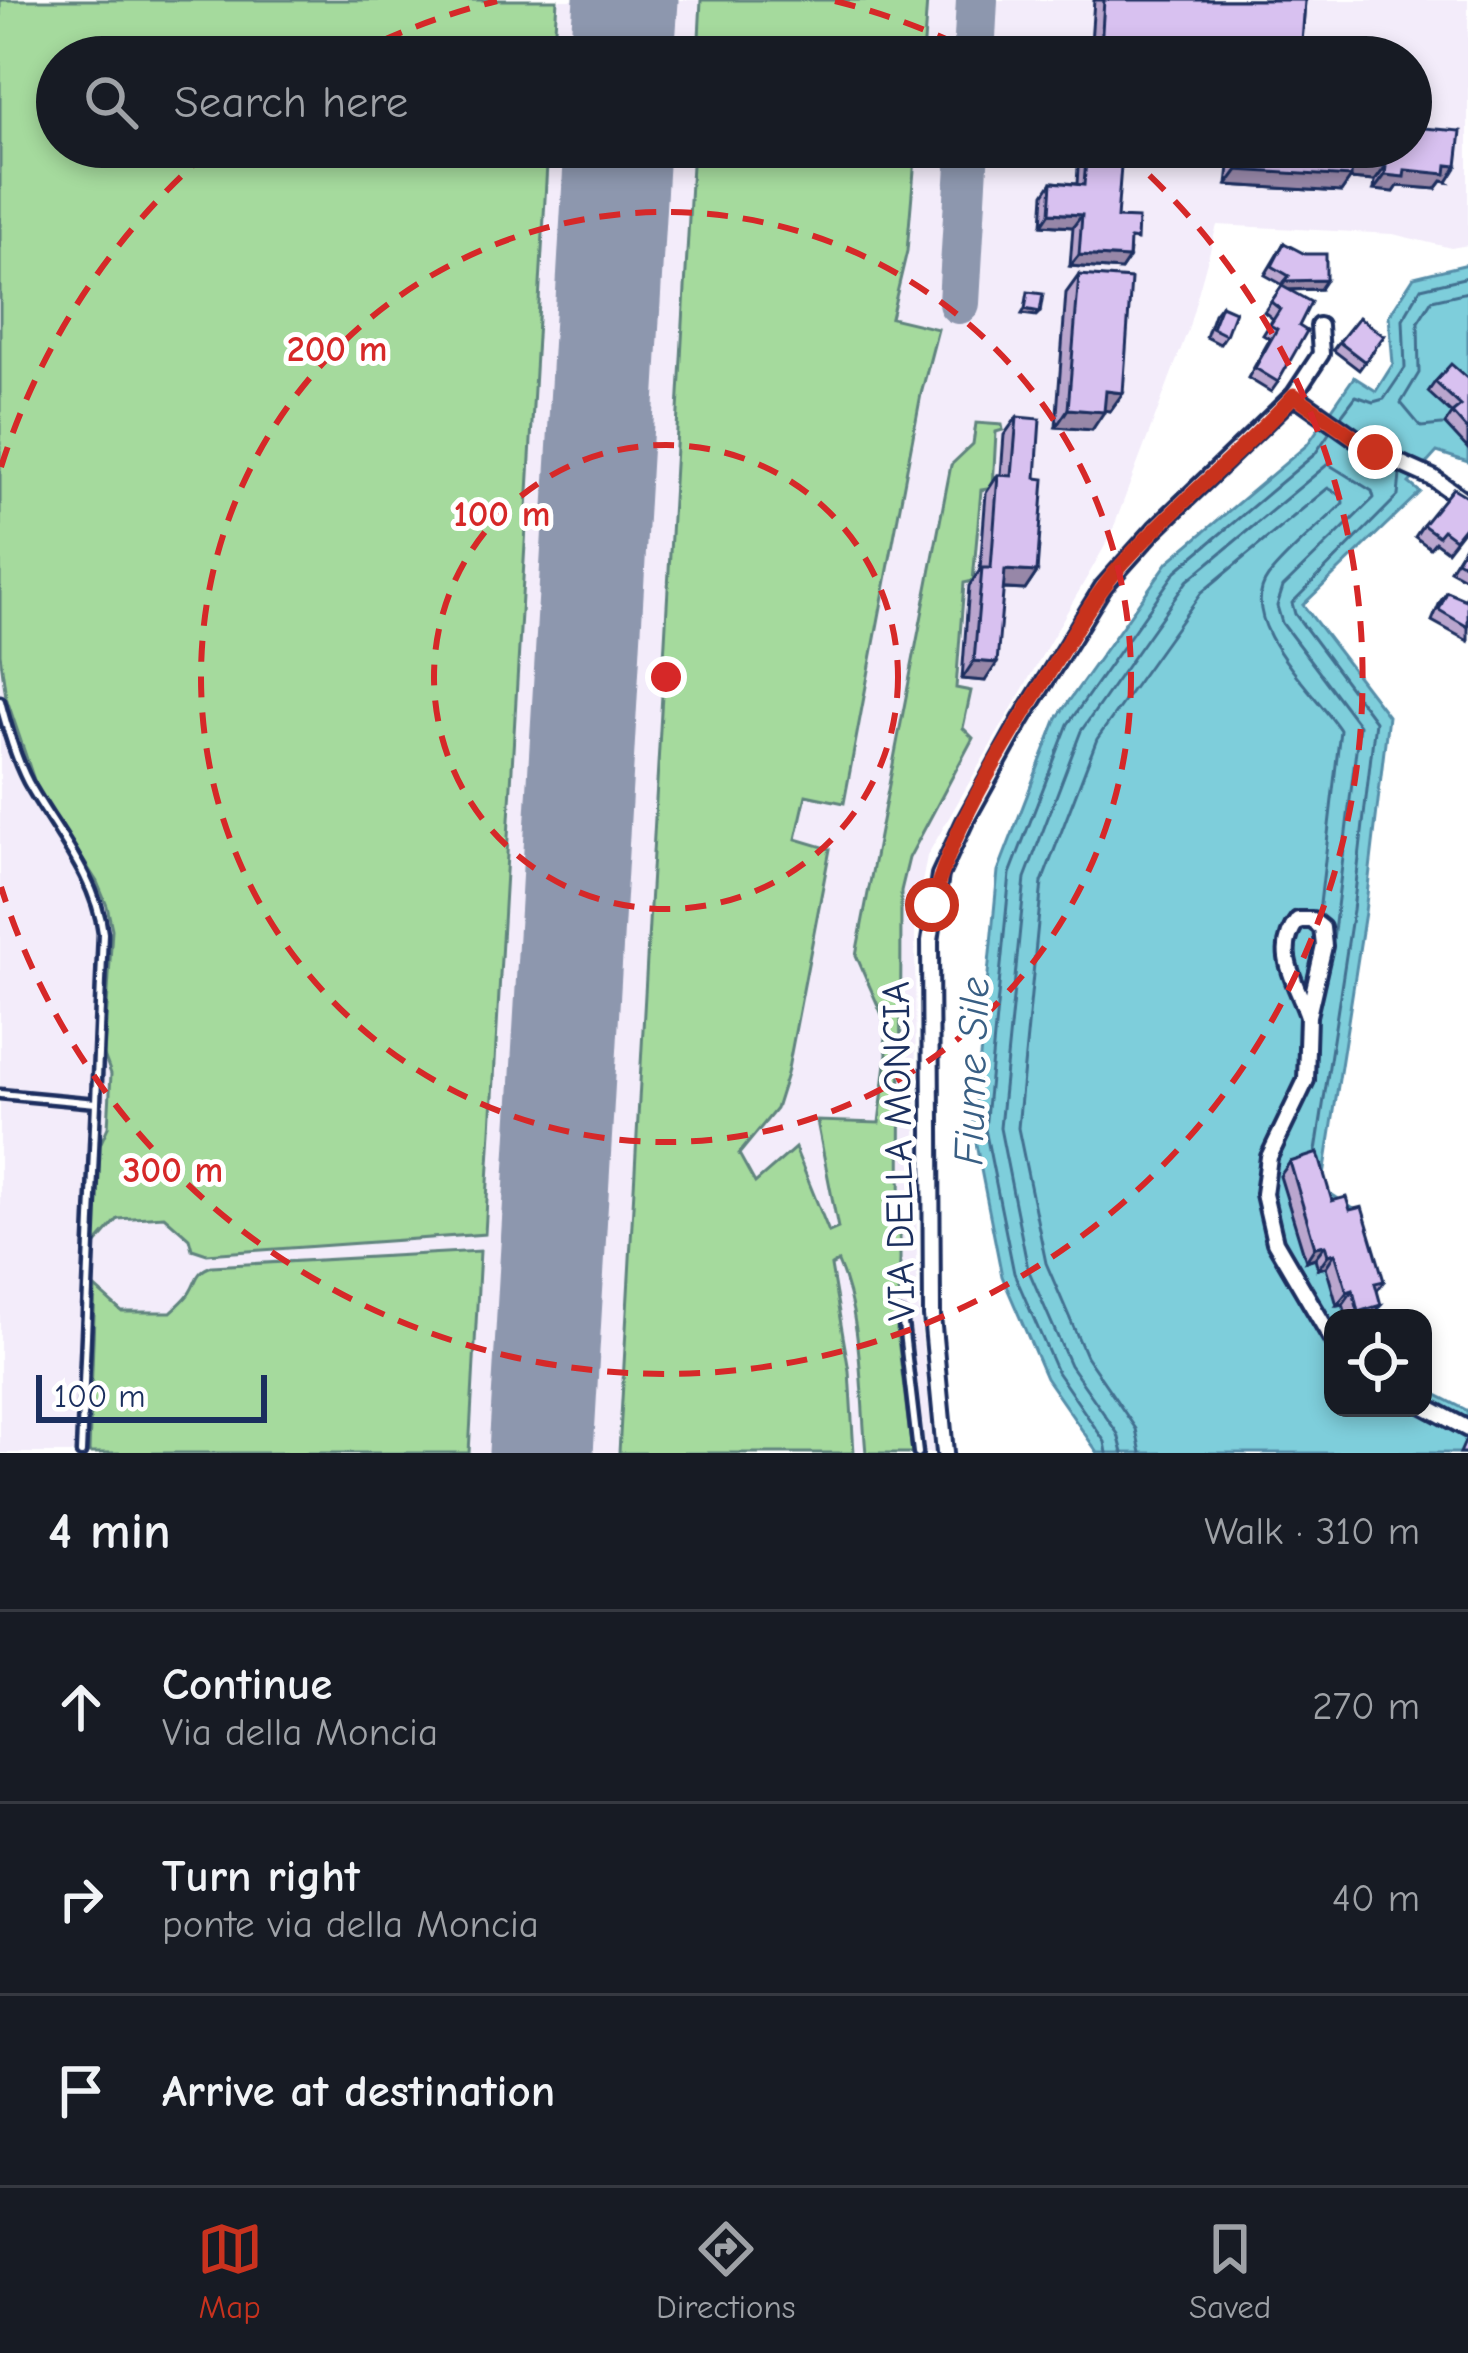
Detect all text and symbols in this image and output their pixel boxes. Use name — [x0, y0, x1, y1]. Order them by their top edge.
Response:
search box — [36, 36, 1432, 168]
icon: search — [78, 69, 144, 135]
text: Search here — [174, 76, 408, 128]
text: 200 m — [287, 329, 387, 370]
route end — [1348, 425, 1402, 479]
text: 100 m — [454, 494, 550, 535]
centre of rings — [645, 656, 687, 698]
route start — [905, 878, 959, 932]
water label: Fiume Sile — [944, 976, 1000, 1166]
street label: VIA DELLA MONCIA — [874, 981, 924, 1321]
text: 300 m — [123, 1150, 223, 1191]
map controls — [1324, 1309, 1432, 1417]
button: locate — [1324, 1309, 1432, 1417]
scale bar — [36, 1369, 267, 1422]
text: 100 m — [54, 1377, 146, 1415]
text: 4 min — [48, 1502, 171, 1561]
text: Walk · 310 m — [1204, 1509, 1420, 1554]
text: Continue — [162, 1658, 332, 1710]
icon: ahead — [48, 1674, 114, 1740]
text: 270 m — [1312, 1684, 1420, 1729]
text: Via della Moncia — [162, 1710, 438, 1755]
text: Turn right — [162, 1850, 360, 1902]
icon: right — [48, 1866, 114, 1932]
text: 40 m — [1332, 1876, 1420, 1921]
text: ponte via della Moncia — [162, 1902, 539, 1947]
icon: arrive — [48, 2058, 114, 2124]
text: Arrive at destination — [162, 2065, 555, 2117]
tab: Map — [197, 2216, 263, 2326]
tab: Directions — [656, 2216, 796, 2326]
tab: Saved — [1189, 2216, 1271, 2326]

